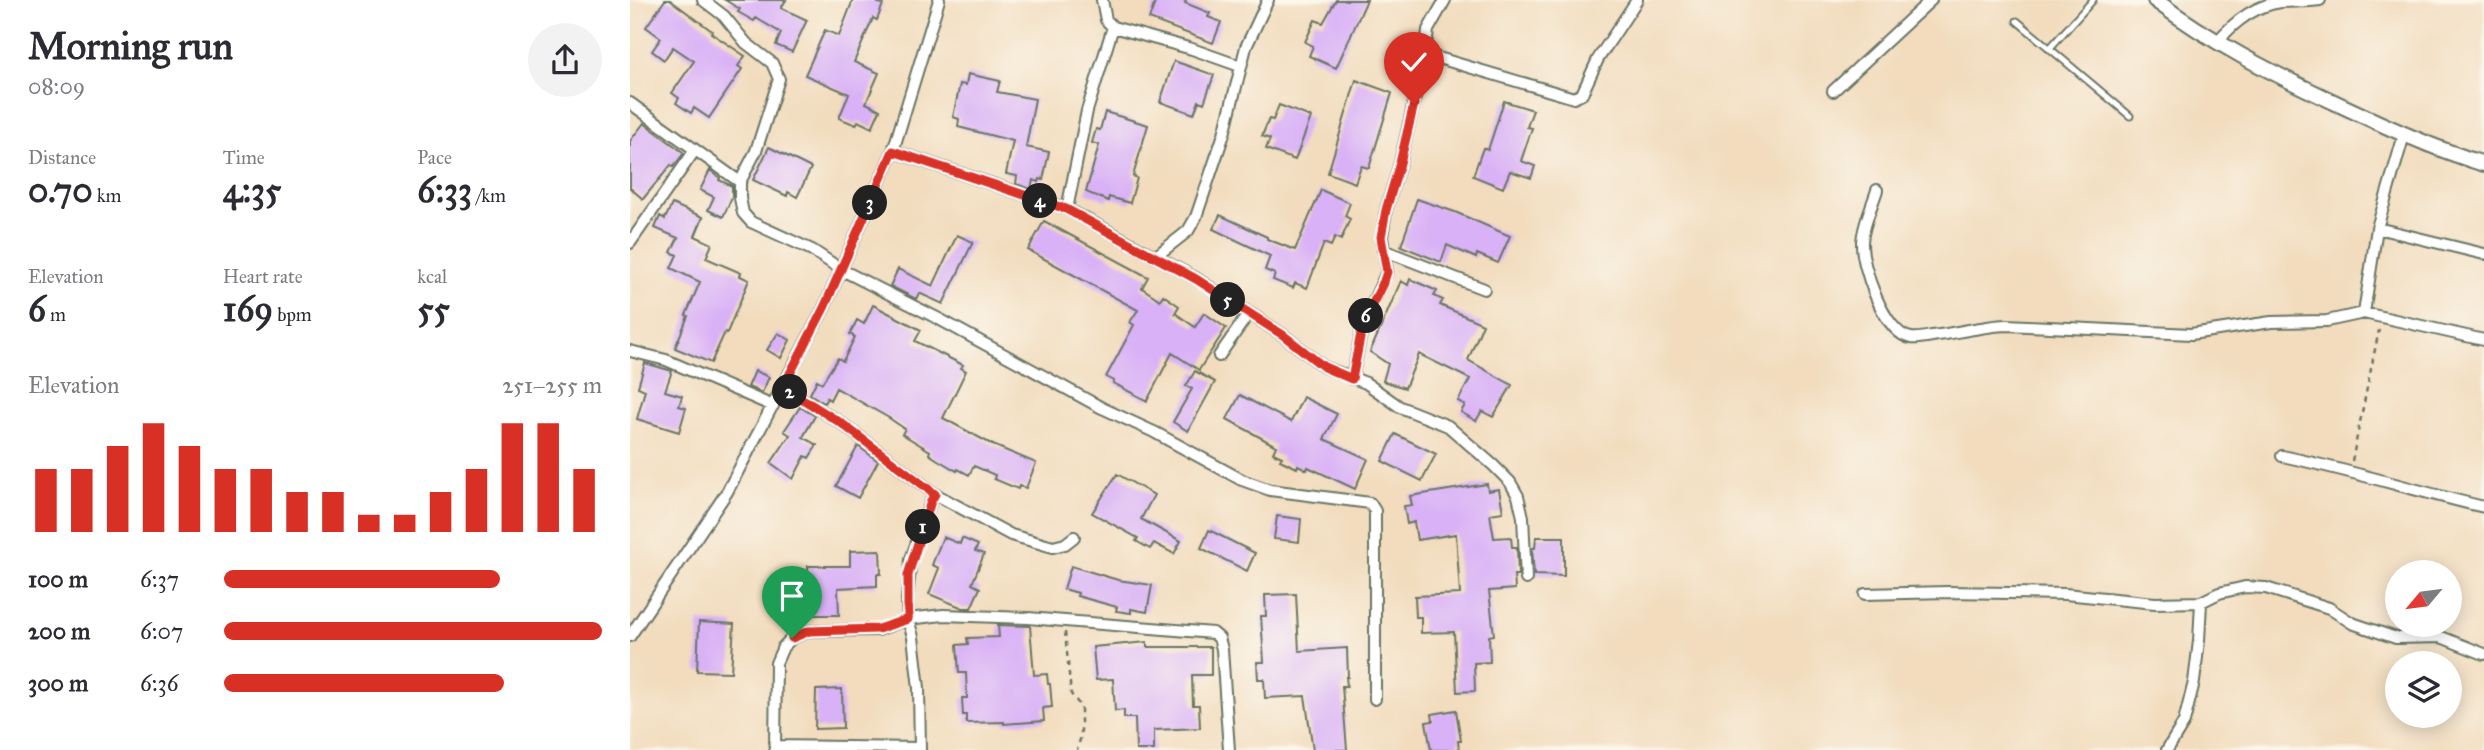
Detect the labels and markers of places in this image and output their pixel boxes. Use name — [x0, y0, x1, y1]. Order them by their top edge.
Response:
pin — [1384, 32, 1444, 104]
pin: 4 — [1022, 184, 1058, 218]
pin: 3 — [852, 186, 888, 220]
pin: 5 — [1210, 282, 1246, 318]
pin: 6 — [1348, 298, 1384, 334]
pin: 2 — [772, 374, 808, 410]
pin: 1 — [906, 510, 940, 544]
pin — [762, 566, 822, 638]

